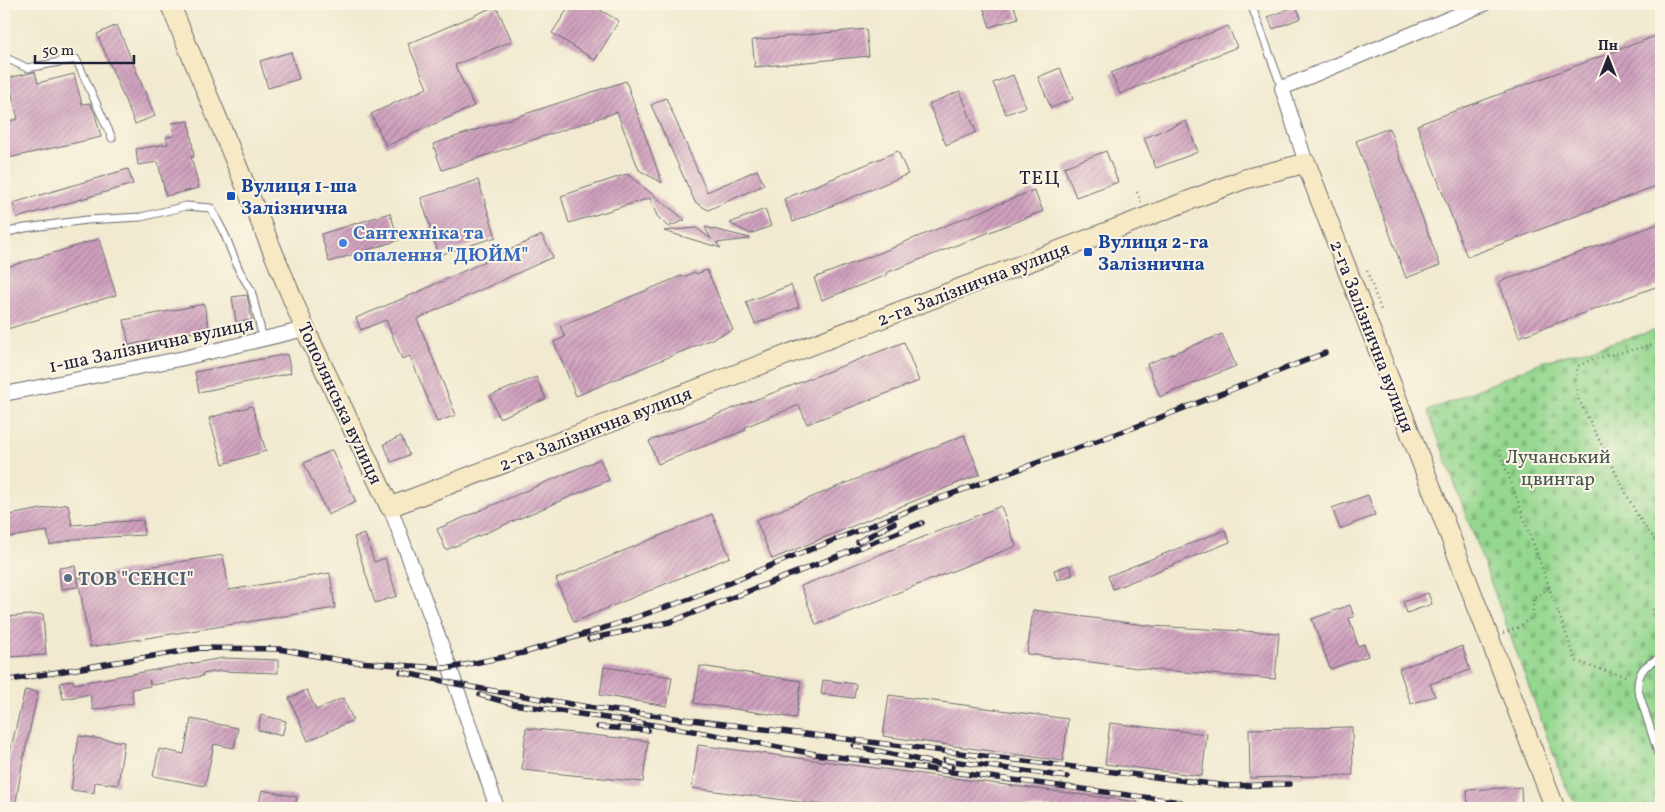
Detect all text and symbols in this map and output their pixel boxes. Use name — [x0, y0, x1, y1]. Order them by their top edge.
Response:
scale bar — [35, 32, 134, 64]
north arrow — [1582, 32, 1632, 82]
text: Пн — [1598, 37, 1618, 56]
text: 50 m — [42, 41, 74, 62]
district label: ТЕЦ — [1019, 165, 1061, 193]
place label: Вулиця 1-ша Залізнична — [241, 174, 357, 222]
marker: Вулиця 1-ша Залізнична — [225, 190, 237, 202]
place label: Сантехніка та опалення "ДЮЙМ" — [353, 221, 528, 269]
place label: Вулиця 2-га Залізнична — [1098, 230, 1209, 278]
street label: 2-га Залізнична вулиця — [873, 236, 1074, 334]
street label: 2-га Залізнична вулиця — [1322, 236, 1420, 437]
marker: Сантехніка та опалення "ДЮЙМ" — [337, 237, 349, 249]
marker: Вулиця 2-га Залізнична — [1082, 246, 1094, 258]
street label: 1-ша Залізнична вулиця — [47, 312, 256, 380]
street label: Тополянська вулиця — [290, 318, 388, 489]
street label: 2-га Залізнична вулиця — [495, 381, 696, 479]
park label: Лучанський цвинтар — [1506, 445, 1610, 493]
place label: ТОВ "СЕНСІ" — [78, 567, 194, 593]
marker: ТОВ "СЕНСІ" — [62, 572, 74, 584]

